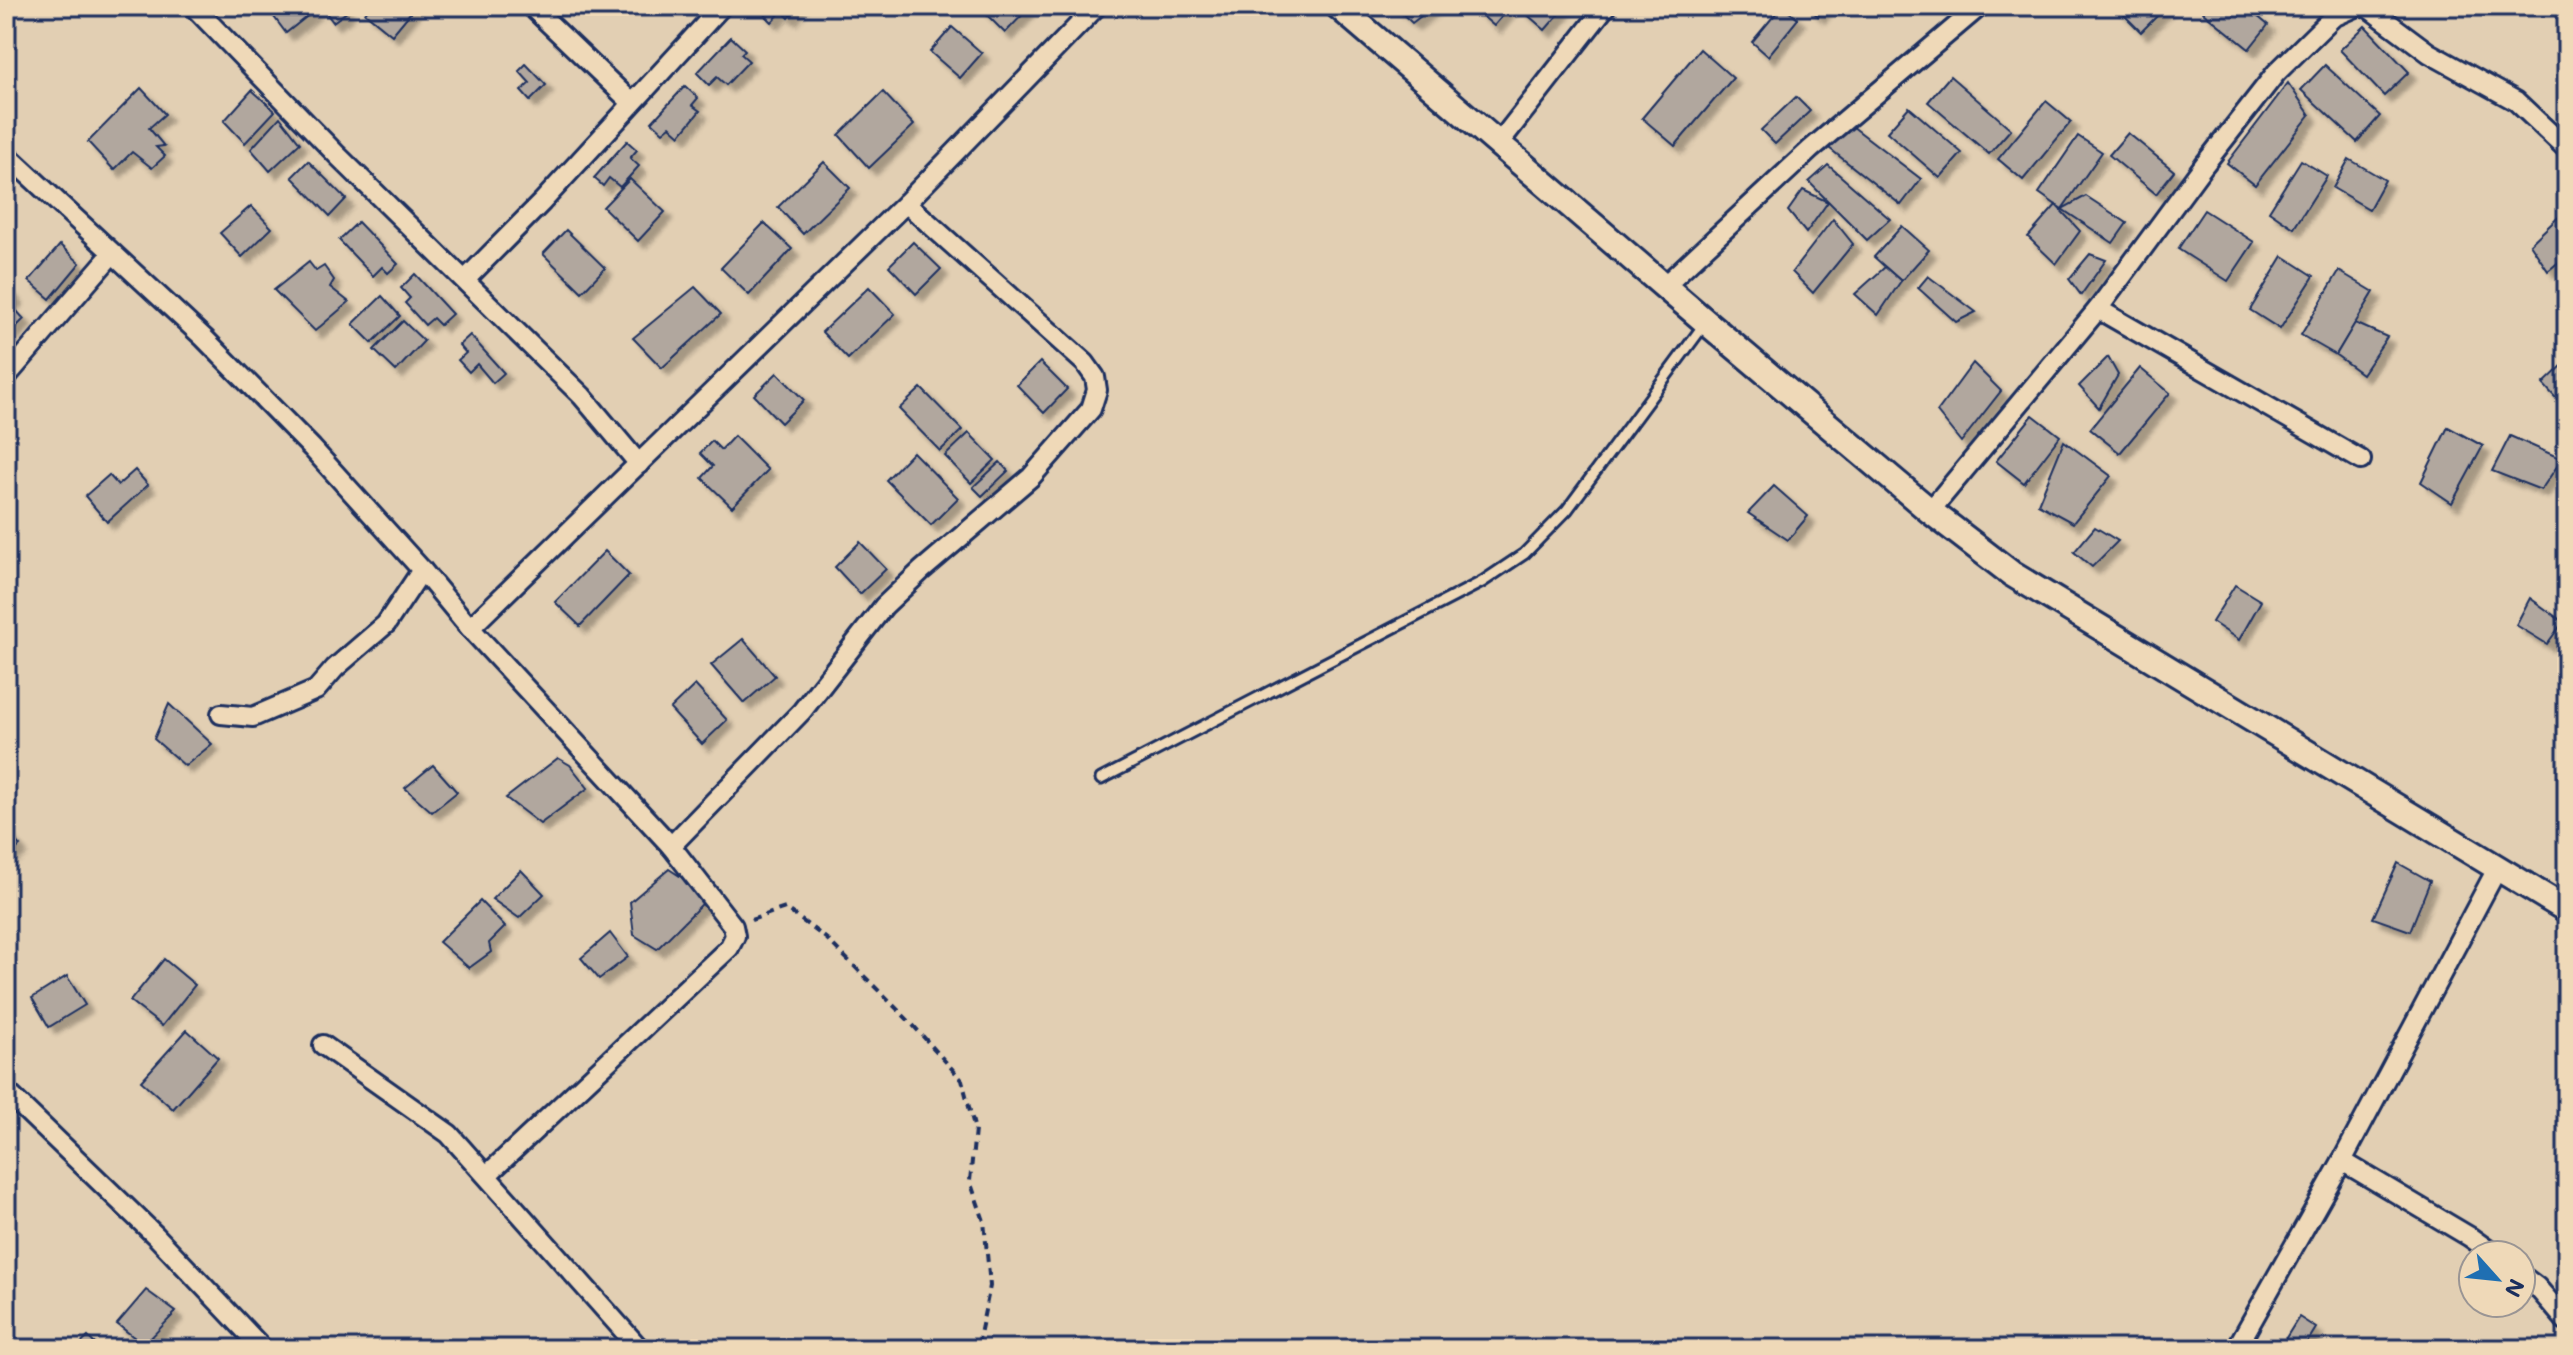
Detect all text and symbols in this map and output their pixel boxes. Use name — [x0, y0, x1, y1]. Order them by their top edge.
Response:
north arrow — [2457, 1239, 2537, 1319]
text: N — [2499, 1274, 2532, 1302]

